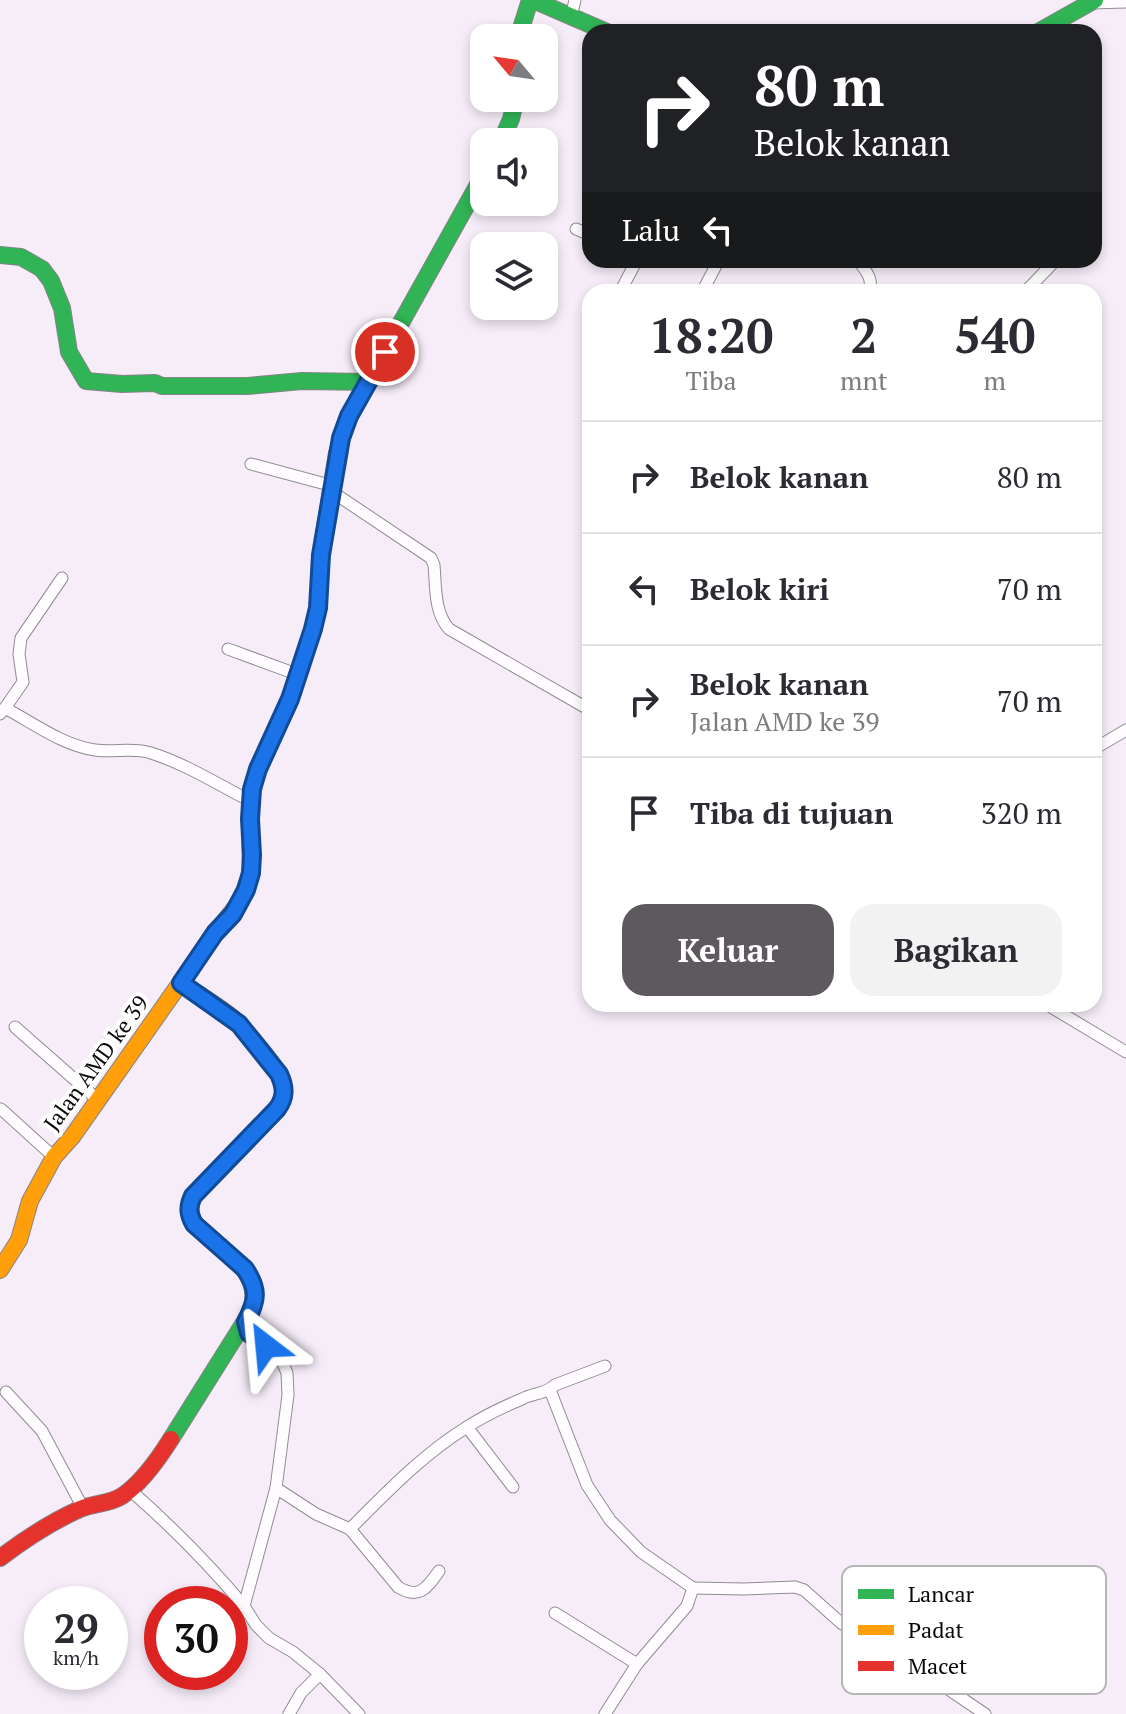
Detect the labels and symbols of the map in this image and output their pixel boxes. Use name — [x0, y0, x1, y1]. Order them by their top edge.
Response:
north arrow — [470, 24, 558, 112]
pin — [351, 318, 419, 386]
street label: Jalan AMD ke 39 — [37, 989, 154, 1136]
position arrow — [224, 1304, 308, 1388]
legend — [842, 1566, 1106, 1694]
text: Lancar — [908, 1579, 975, 1608]
speed limit sign: 30 — [144, 1586, 248, 1690]
text: Padat — [908, 1615, 964, 1644]
text: Macet — [908, 1651, 967, 1680]

